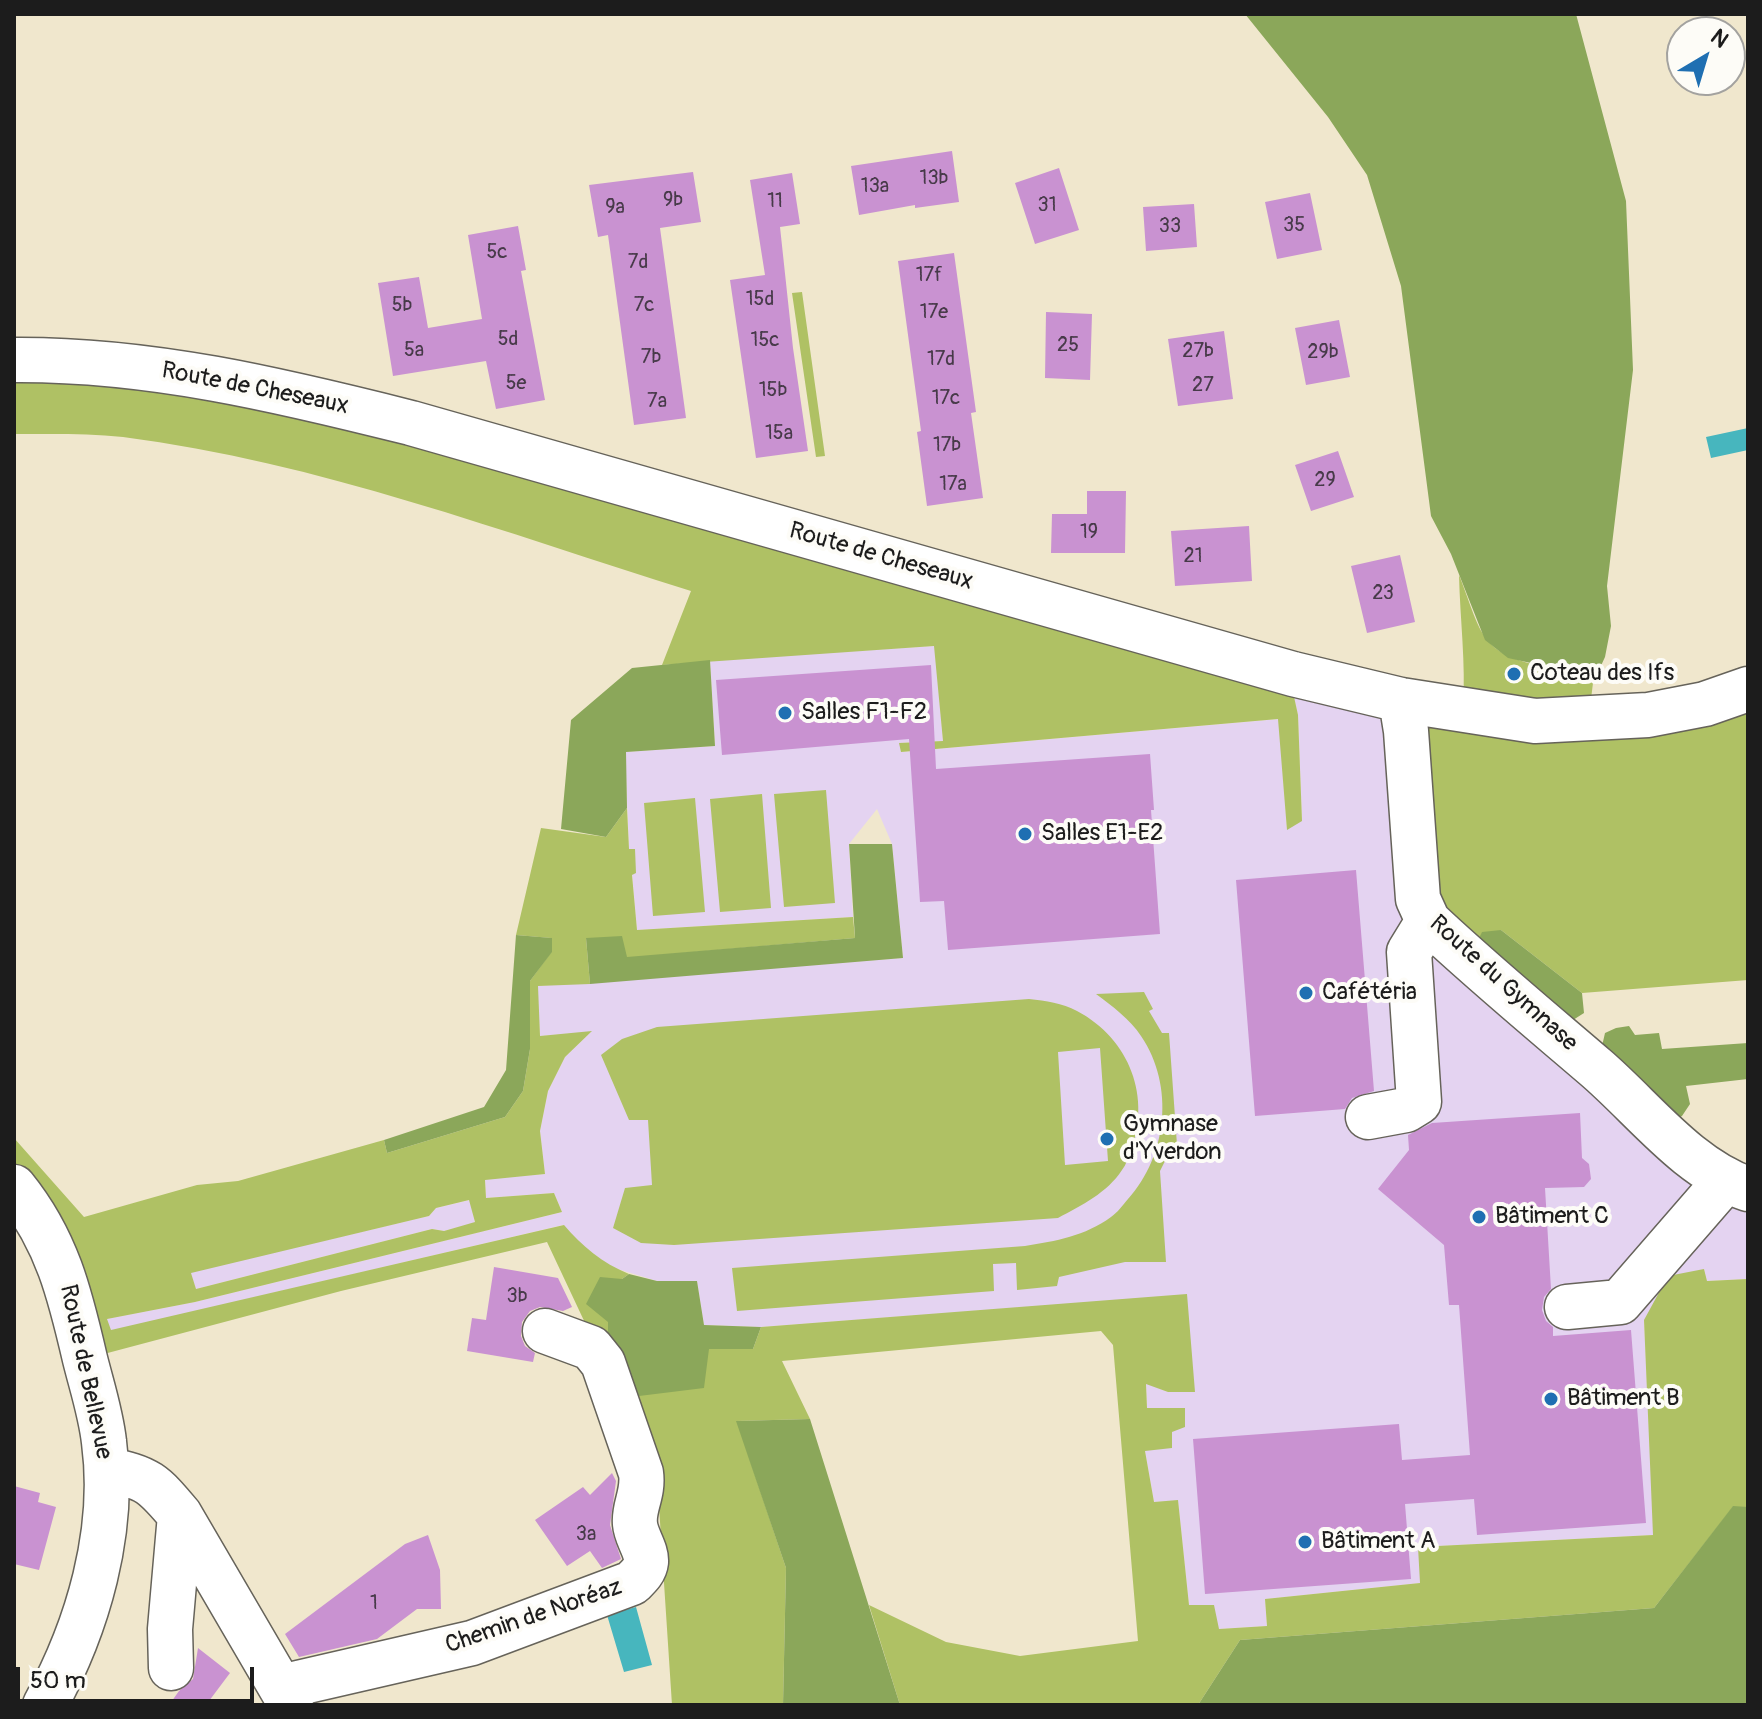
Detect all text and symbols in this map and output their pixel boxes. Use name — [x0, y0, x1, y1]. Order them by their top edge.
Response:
north arrow — [1666, 16, 1746, 96]
text: N — [1705, 23, 1734, 54]
house number: 13b — [920, 167, 948, 191]
house number: 13a — [861, 175, 889, 199]
house number: 9b — [663, 189, 683, 213]
house number: 11 — [767, 190, 783, 214]
house number: 31 — [1038, 194, 1056, 218]
house number: 9a — [605, 196, 625, 220]
house number: 35 — [1283, 214, 1305, 238]
house number: 33 — [1159, 215, 1181, 239]
house number: 5c — [487, 241, 507, 265]
house number: 7d — [628, 251, 648, 275]
house number: 17f — [916, 264, 942, 288]
house number: 15d — [746, 288, 774, 312]
house number: 5b — [392, 294, 412, 318]
house number: 7c — [634, 294, 654, 318]
house number: 17e — [920, 301, 948, 325]
house number: 5d — [498, 328, 518, 352]
house number: 15c — [751, 329, 779, 353]
house number: 25 — [1057, 334, 1079, 358]
house number: 5a — [404, 339, 424, 363]
house number: 27b — [1182, 340, 1214, 364]
house number: 29b — [1307, 341, 1339, 365]
house number: 7b — [641, 346, 661, 370]
house number: 17d — [927, 348, 955, 372]
street label: Route de Cheseaux — [159, 357, 351, 421]
house number: 5e — [506, 372, 526, 396]
house number: 27 — [1192, 374, 1214, 398]
house number: 15b — [759, 379, 787, 403]
house number: 17c — [932, 387, 960, 411]
house number: 7a — [647, 390, 667, 414]
house number: 15a — [765, 422, 793, 446]
house number: 17b — [933, 434, 961, 458]
house number: 29 — [1314, 469, 1336, 493]
house number: 17a — [939, 473, 967, 497]
street label: Route de Cheseaux — [786, 517, 976, 597]
house number: 19 — [1080, 521, 1098, 545]
house number: 21 — [1184, 545, 1202, 569]
house number: 23 — [1372, 582, 1394, 606]
place label: Coteau des Ifs — [1530, 660, 1674, 688]
marker: Coteau des Ifs — [1505, 665, 1523, 683]
place label: Salles F1-F2 — [801, 699, 927, 727]
marker: Salles F1-F2 — [776, 704, 794, 722]
place label: Salles E1-E2 — [1041, 820, 1163, 848]
marker: Salles E1-E2 — [1016, 825, 1034, 843]
street label: Route du Gymnase — [1423, 910, 1583, 1058]
place label: Cafétéria — [1322, 979, 1417, 1007]
marker: Cafétéria — [1297, 984, 1315, 1002]
place label: Gymnase d'Yverdon — [1123, 1111, 1222, 1167]
marker: Gymnase d'Yverdon — [1098, 1130, 1116, 1148]
place label: Bâtiment C — [1495, 1203, 1609, 1231]
marker: Bâtiment C — [1470, 1208, 1488, 1226]
street label: Route de Bellevue — [52, 1282, 118, 1462]
house number: 3b — [507, 1285, 527, 1309]
place label: Bâtiment B — [1567, 1385, 1680, 1413]
marker: Bâtiment B — [1542, 1390, 1560, 1408]
house number: 3a — [576, 1523, 596, 1547]
place label: Bâtiment A — [1321, 1528, 1436, 1556]
marker: Bâtiment A — [1296, 1533, 1314, 1551]
street label: Chemin de Noréaz — [442, 1573, 626, 1661]
house number: 1 — [370, 1592, 378, 1616]
scale bar — [20, 1651, 258, 1701]
text: 50 m — [30, 1666, 86, 1695]

